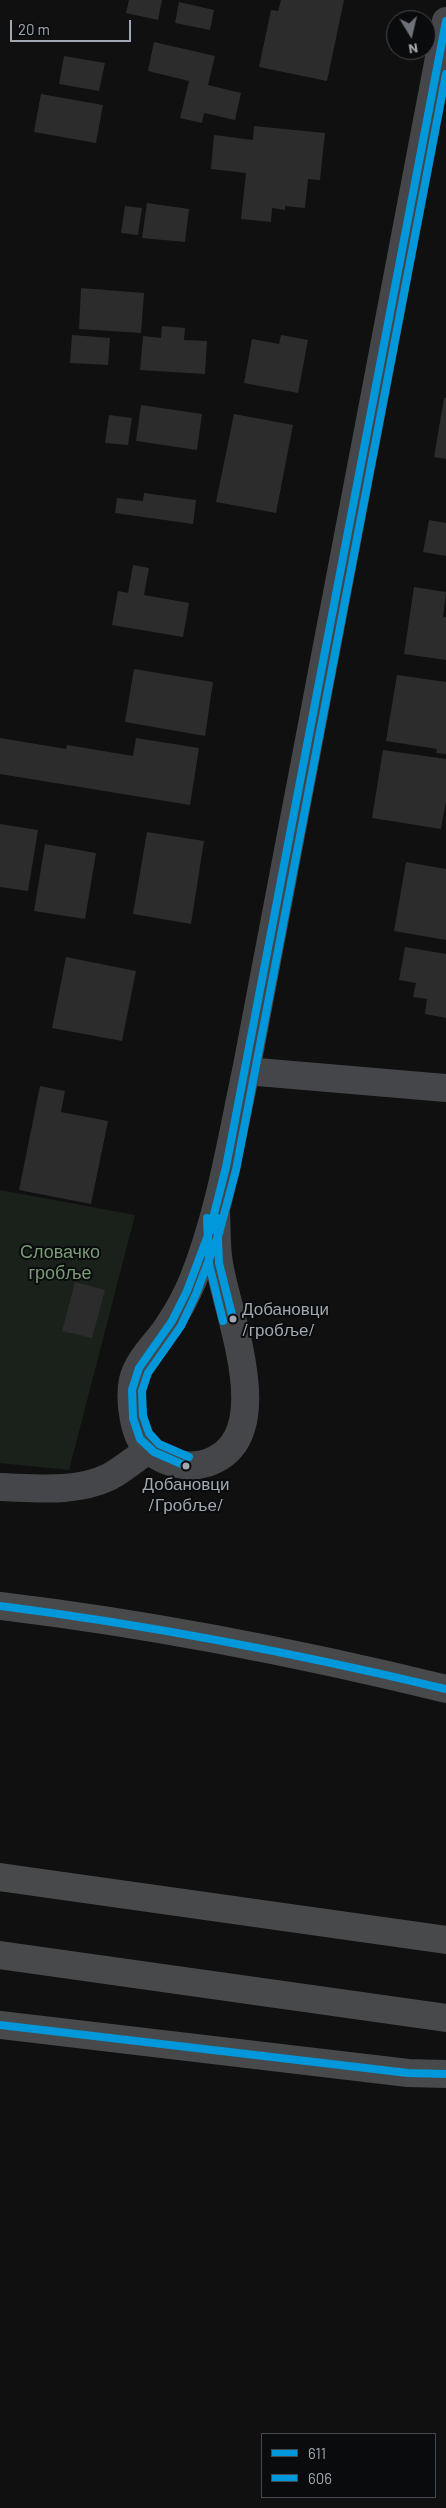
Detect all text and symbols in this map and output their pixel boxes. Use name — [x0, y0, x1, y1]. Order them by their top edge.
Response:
scale bar — [12, 10, 134, 42]
north arrow — [386, 10, 436, 60]
text: 20 m — [18, 20, 50, 38]
text: N — [407, 40, 419, 58]
park label: Словачко гробље — [20, 1241, 100, 1284]
place label: Добановци /гробље/ — [242, 1299, 329, 1339]
marker: Добановци /гробље/ — [228, 1314, 238, 1324]
marker: Добановци /Гробље/ — [181, 1461, 191, 1471]
place label: Добановци /Гробље/ — [142, 1474, 230, 1514]
legend — [261, 2433, 436, 2498]
text: 611 — [308, 2444, 326, 2462]
text: 606 — [308, 2469, 332, 2487]

